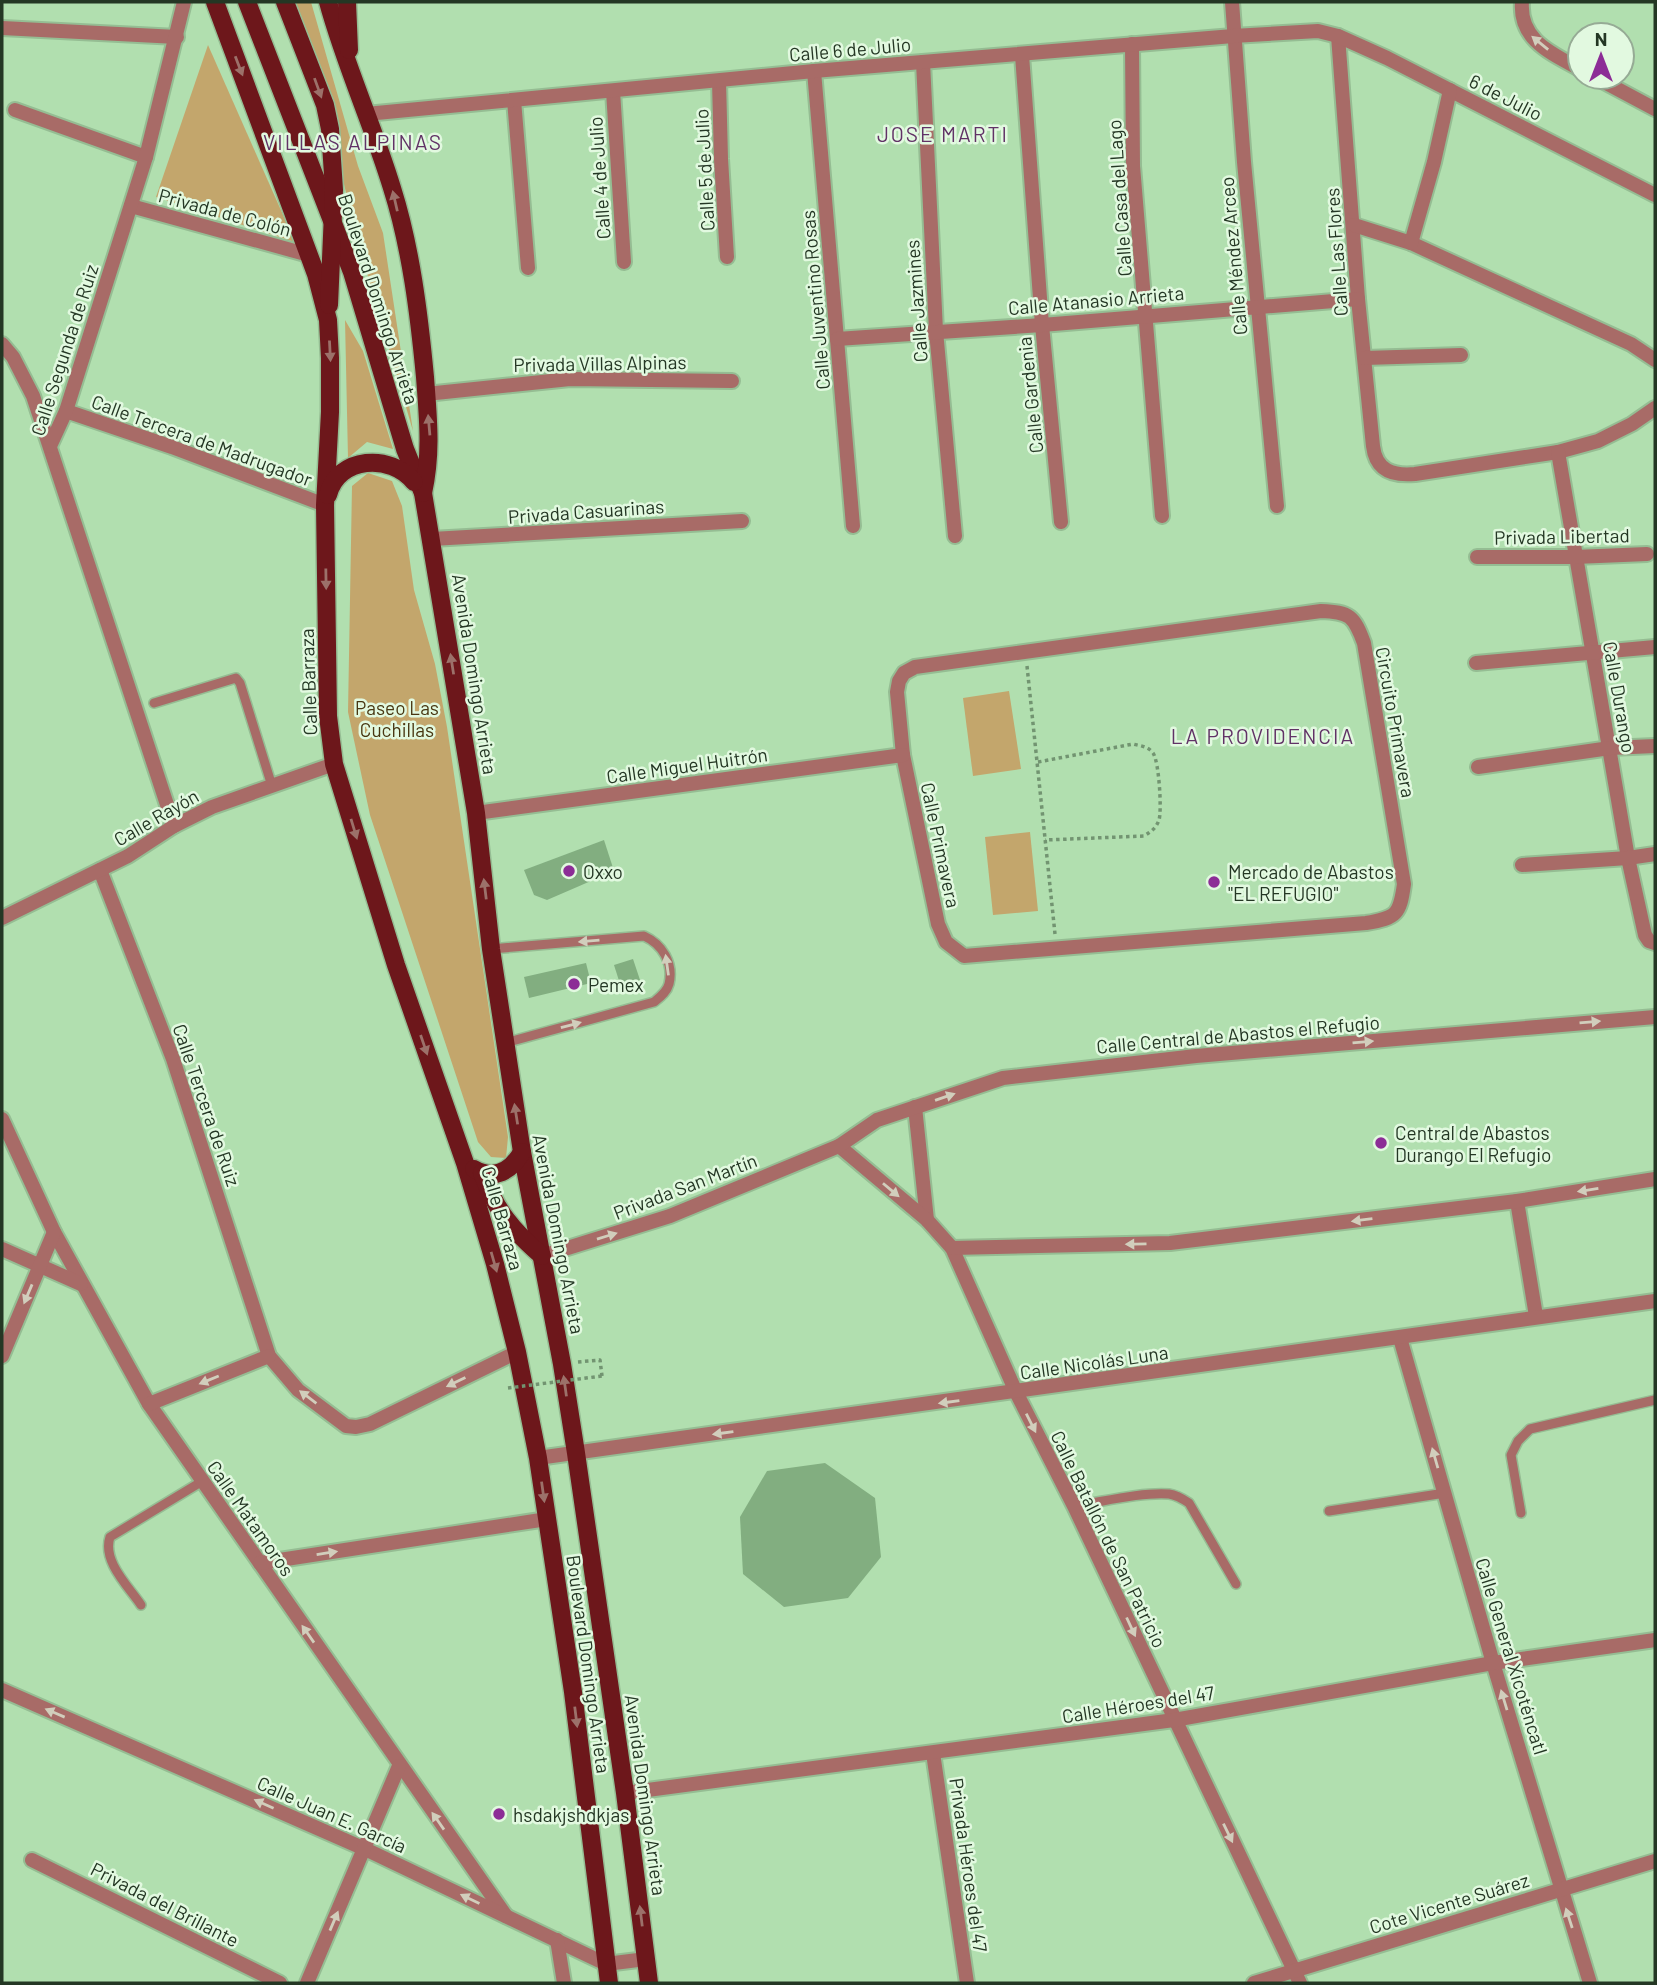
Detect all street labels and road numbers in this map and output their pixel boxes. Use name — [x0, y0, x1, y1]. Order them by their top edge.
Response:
street label: Calle 6 de Julio — [788, 32, 912, 66]
street label: 6 de Julio — [1466, 69, 1546, 125]
street label: Calle 5 de Julio — [689, 108, 719, 232]
street label: Calle 4 de Julio — [583, 116, 615, 240]
street label: Calle Casa del Lago — [1102, 119, 1136, 277]
street label: Calle Méndez Arceo — [1215, 176, 1251, 336]
street label: Privada de Colón — [156, 183, 294, 241]
street label: Calle Las Flores — [1320, 187, 1352, 317]
street label: Boulevard Domingo Arrieta — [334, 191, 424, 407]
street label: Calle Juventino Rosas — [796, 209, 834, 391]
street label: Calle Jazmines — [900, 239, 932, 363]
street label: Calle Segunda de Ruiz — [25, 261, 103, 439]
street label: Calle Atanasio Arrieta — [1007, 281, 1185, 319]
street label: Calle Gardenia — [1012, 336, 1048, 454]
street label: Privada Villas Alpinas — [513, 350, 687, 376]
street label: Calle Tercera de Madrugador — [89, 389, 316, 491]
street label: Privada Casuarinas — [507, 494, 665, 528]
street label: Privada Libertad — [1494, 523, 1630, 549]
street label: Avenida Domingo Arrieta — [448, 572, 502, 776]
street label: Calle Barraza — [295, 628, 321, 736]
street label: Calle Durango — [1599, 639, 1641, 755]
street label: Circuito Primavera — [1371, 645, 1421, 799]
street label: Calle Miguel Huitrón — [605, 742, 769, 788]
street label: Calle Primavera — [916, 780, 966, 910]
street label: Calle Rayón — [110, 784, 202, 850]
street label: Calle Central de Abastos el Refugio — [1095, 1010, 1381, 1058]
street label: Calle Tercera de Ruiz — [168, 1021, 246, 1189]
street label: Avenida Domingo Arrieta — [528, 1132, 590, 1336]
street label: Privada San Martín — [610, 1148, 760, 1224]
street label: Calle Barraza — [477, 1163, 529, 1273]
street label: Calle Nicolás Luna — [1018, 1340, 1170, 1384]
street label: Calle Batallón de San Patricio — [1046, 1427, 1172, 1651]
street label: Calle Matamoros — [203, 1456, 299, 1580]
street label: Boulevard Domingo Arrieta — [562, 1553, 616, 1775]
street label: Calle General Xicoténcatl — [1471, 1555, 1553, 1757]
street label: Calle Héroes del 47 — [1060, 1681, 1216, 1727]
street label: Avenida Domingo Arrieta — [620, 1693, 672, 1897]
street label: Calle Juan E. García — [254, 1771, 410, 1857]
street label: Privada Héroes del 47 — [945, 1776, 993, 1954]
street label: Privada del Brillante — [87, 1857, 243, 1951]
street label: Cote Vicente Suárez — [1367, 1868, 1531, 1938]

